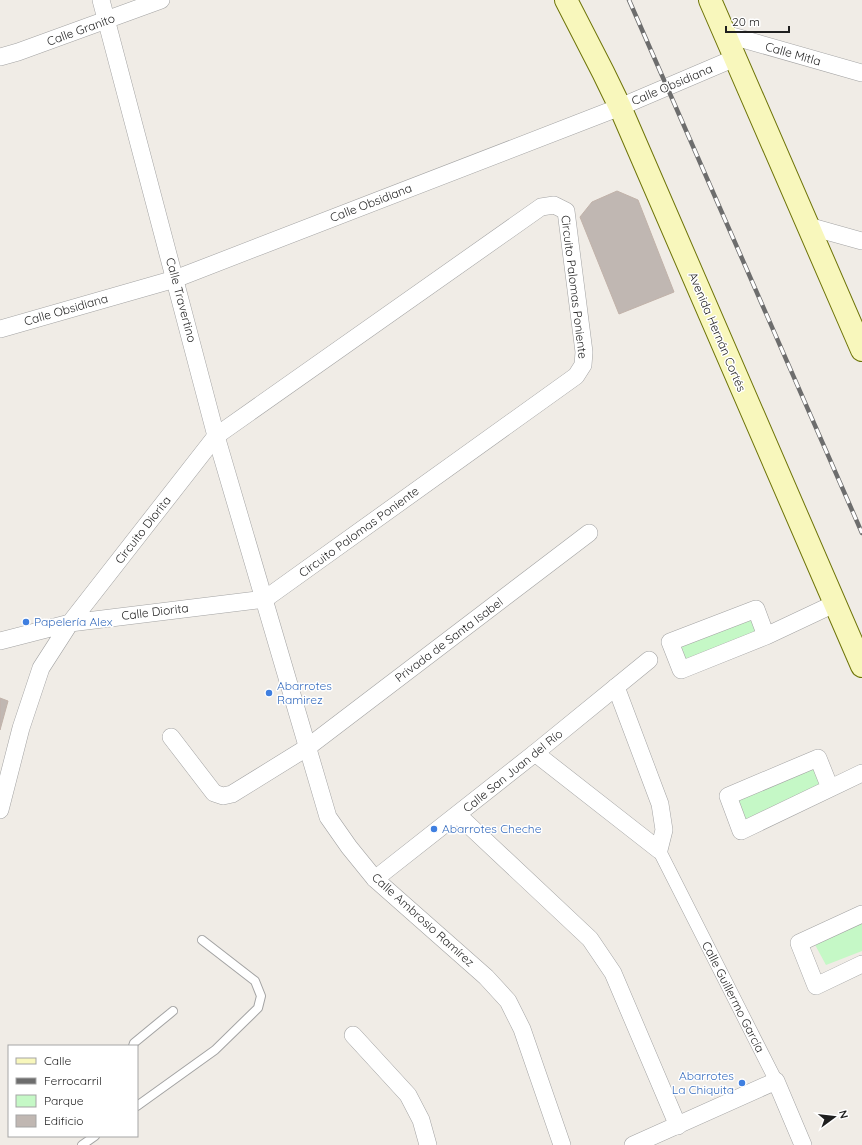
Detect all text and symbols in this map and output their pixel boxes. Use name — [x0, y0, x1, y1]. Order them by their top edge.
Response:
scale bar — [726, 8, 789, 34]
street label: Calle Granito — [45, 10, 117, 49]
text: 20 m — [732, 14, 760, 29]
street label: Calle Mitla — [764, 38, 823, 69]
street label: Calle Obsidiana — [629, 61, 715, 108]
street label: Calle Obsidiana — [328, 180, 414, 225]
street label: Circuito Palomas Poniente — [558, 214, 591, 360]
street label: Calle Travertino — [163, 256, 200, 344]
street label: Avenida Hernán Cortés — [685, 270, 750, 394]
street label: Calle Obsidiana — [22, 290, 110, 329]
street label: Circuito Palomas Poniente — [296, 483, 422, 580]
street label: Circuito Diorita — [111, 493, 174, 567]
street label: Privada de Santa Isabel — [392, 594, 506, 685]
street label: Calle Diorita — [121, 600, 189, 623]
place label: Papelería Alex — [34, 614, 113, 629]
marker: Papelería Alex — [21, 617, 31, 627]
place label: Abarrotes Ramirez — [277, 678, 332, 707]
marker: Abarrotes Ramirez — [264, 688, 274, 698]
street label: Calle San Juan del Río — [460, 726, 566, 815]
place label: Abarrotes Cheche — [442, 821, 542, 836]
marker: Abarrotes Cheche — [429, 824, 439, 834]
street label: Calle Ambrosio Ramírez — [369, 870, 478, 970]
street label: Calle Guillermo García — [699, 939, 768, 1055]
legend — [8, 1045, 138, 1137]
text: Calle — [44, 1053, 72, 1068]
place label: Abarrotes La Chiquita — [672, 1068, 734, 1097]
text: Ferrocarril — [44, 1073, 102, 1088]
marker: Abarrotes La Chiquita — [737, 1078, 747, 1088]
text: Parque — [44, 1093, 84, 1108]
north arrow — [814, 1097, 854, 1137]
text: N — [836, 1109, 851, 1120]
text: Edificio — [44, 1113, 84, 1128]

